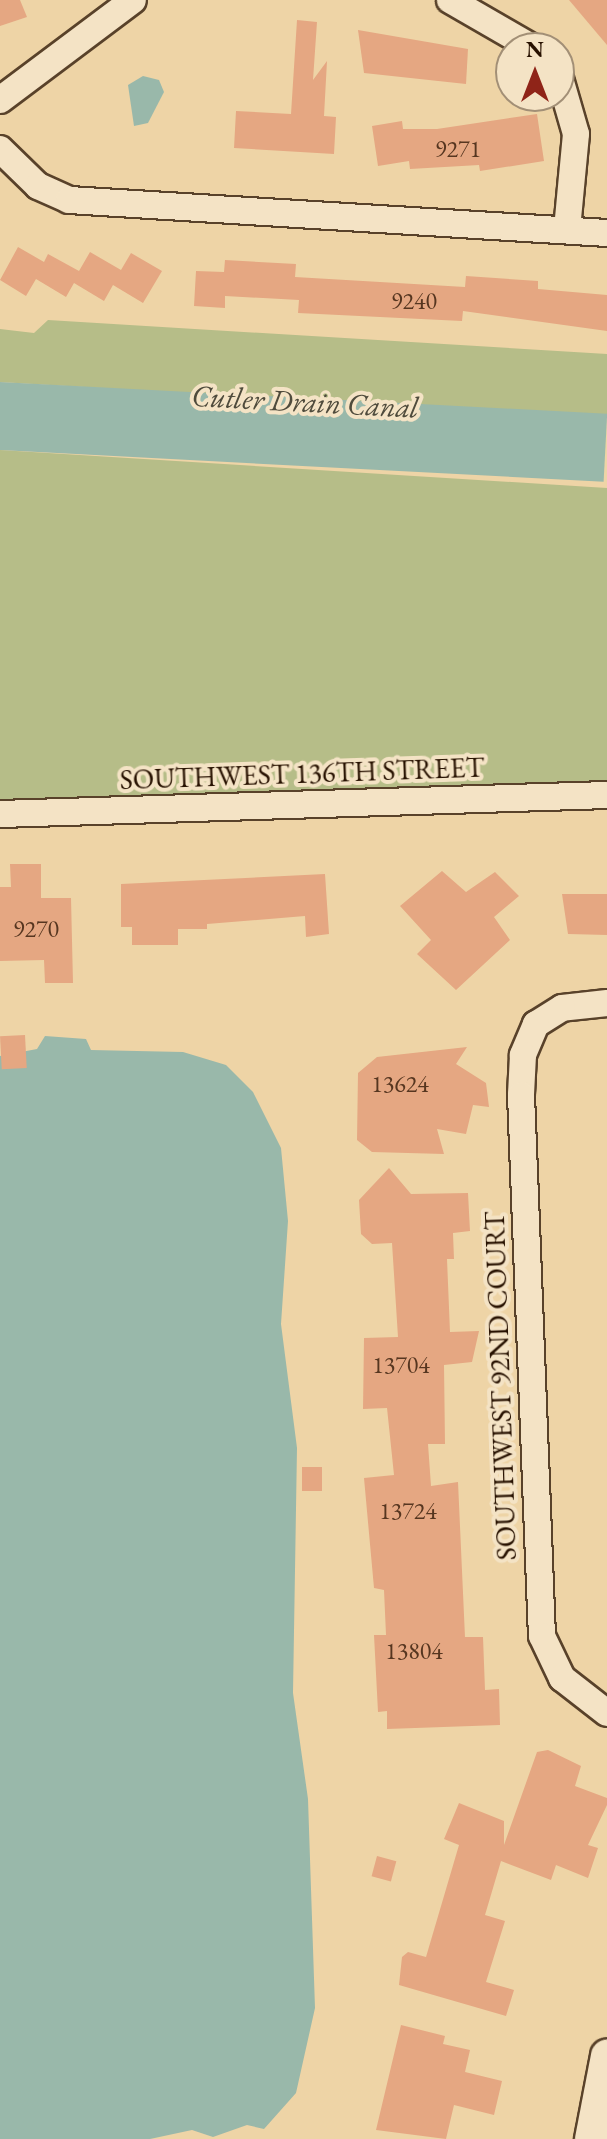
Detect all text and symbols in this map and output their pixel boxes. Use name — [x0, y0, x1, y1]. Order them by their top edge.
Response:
north arrow — [495, 32, 575, 112]
text: N — [526, 35, 544, 64]
house number: 9271 — [435, 135, 481, 163]
house number: 9240 — [391, 287, 437, 315]
water label: Cutler Drain Canal — [191, 378, 419, 426]
street label: SOUTHWEST 136TH STREET — [119, 750, 485, 796]
house number: 9270 — [13, 915, 59, 943]
house number: 13624 — [371, 1070, 429, 1098]
street label: SOUTHWEST 92ND COURT — [477, 1211, 523, 1561]
house number: 13704 — [372, 1351, 430, 1379]
house number: 13724 — [379, 1497, 437, 1525]
house number: 13804 — [385, 1637, 443, 1665]

